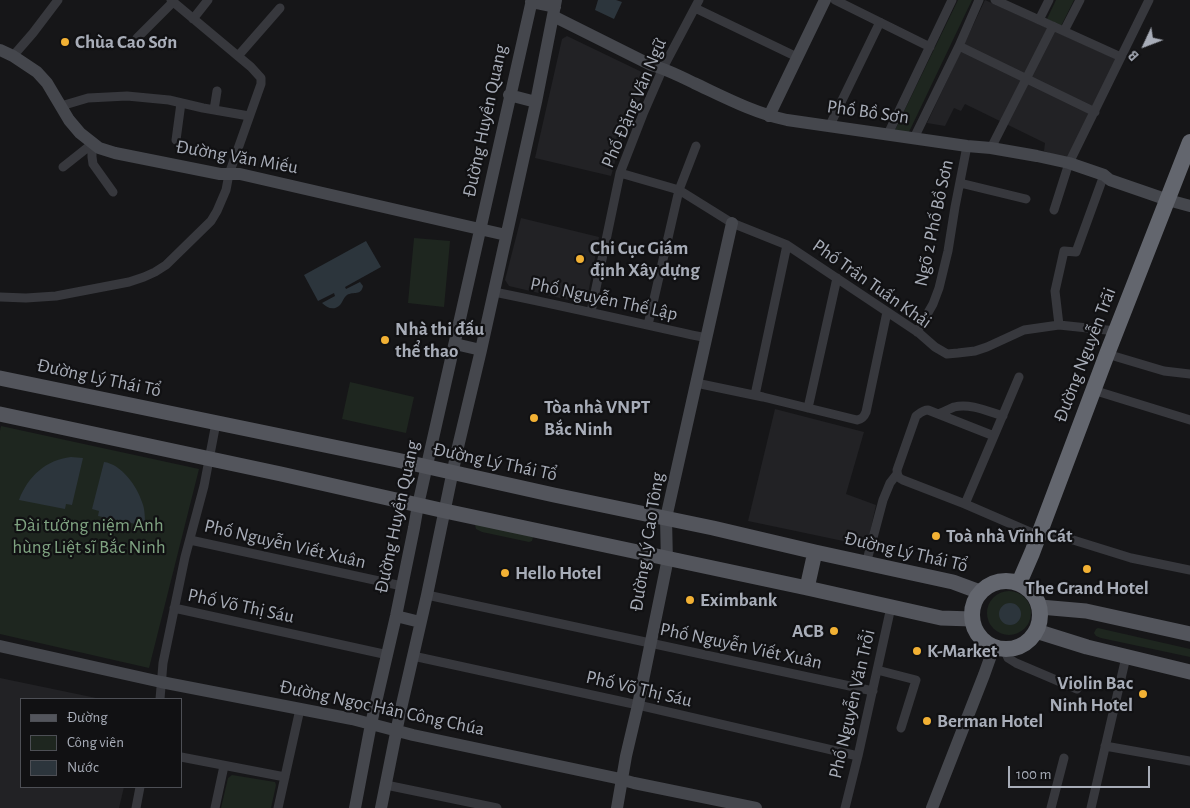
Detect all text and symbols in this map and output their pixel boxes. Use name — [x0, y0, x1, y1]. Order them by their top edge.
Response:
north arrow — [1120, 20, 1170, 70]
place label: Chùa Cao Sơn — [75, 31, 177, 53]
street label: Phố Đặng Văn Ngữ — [596, 35, 672, 171]
marker: Chùa Cao Sơn — [59, 36, 71, 48]
street label: Đường Huyền Quang — [458, 42, 512, 200]
text: B — [1126, 47, 1142, 63]
street label: Phố Bồ Sơn — [825, 95, 911, 129]
street label: Đường Văn Miếu — [174, 135, 300, 179]
street label: Ngõ 2 Phố Bồ Sơn — [909, 158, 959, 288]
street label: Phố Trần Tuấn Khải — [808, 234, 936, 334]
place label: Chi Cục Giám định Xây dựng — [590, 237, 700, 281]
marker: Chi Cục Giám định Xây dựng — [574, 253, 586, 265]
street label: Phố Nguyễn Thế Lập — [528, 272, 680, 326]
street label: Đường Nguyễn Trãi — [1049, 284, 1121, 426]
place label: Nhà thi đấu thể thao — [395, 318, 484, 362]
marker: Nhà thi đấu thể thao — [379, 334, 391, 346]
street label: Đường Lý Thái Tổ — [35, 354, 163, 402]
place label: Tòa nhà VNPT Bắc Ninh — [544, 396, 650, 440]
marker: Tòa nhà VNPT Bắc Ninh — [528, 412, 540, 424]
street label: Đường Huyền Quang — [370, 438, 424, 596]
street label: Đường Lý Thái Tổ — [431, 438, 559, 486]
street label: Đường Lý Cao Tông — [625, 471, 669, 613]
park label: Đài tưởng niệm Anh hùng Liệt sĩ Bắc Ninh — [12, 514, 166, 558]
street label: Phố Nguyễn Viết Xuân — [202, 514, 368, 574]
place label: Toà nhà Vĩnh Cát — [946, 525, 1072, 547]
street label: Đường Lý Thái Tổ — [842, 527, 970, 577]
marker: Toà nhà Vĩnh Cát — [930, 530, 942, 542]
place label: Hello Hotel — [515, 562, 601, 584]
marker: The Grand Hotel — [1081, 563, 1093, 575]
marker: Hello Hotel — [499, 567, 511, 579]
place label: The Grand Hotel — [1025, 577, 1149, 599]
street label: Phố Võ Thị Sáu — [186, 584, 296, 628]
place label: Eximbank — [700, 589, 777, 611]
marker: Eximbank — [684, 594, 696, 606]
street label: Phố Nguyễn Viết Xuân — [658, 618, 824, 674]
place label: ACB — [792, 620, 824, 642]
marker: ACB — [828, 625, 840, 637]
street label: Phố Nguyễn Văn Trỗi — [824, 627, 880, 781]
place label: K-Market — [927, 640, 997, 662]
marker: K-Market — [911, 645, 923, 657]
street label: Phố Võ Thị Sáu — [584, 666, 694, 712]
place label: Violin Bac Ninh Hotel — [1049, 672, 1133, 716]
street label: Đường Ngọc Hân Công Chúa — [277, 675, 487, 741]
marker: Violin Bac Ninh Hotel — [1137, 688, 1149, 700]
legend — [20, 698, 182, 788]
text: Đường — [67, 710, 107, 725]
place label: Berman Hotel — [937, 710, 1043, 732]
marker: Berman Hotel — [921, 715, 933, 727]
text: Công viên — [67, 735, 124, 750]
scale bar — [1010, 756, 1152, 788]
text: Nước — [67, 760, 99, 775]
text: 100 m — [1016, 767, 1051, 782]

